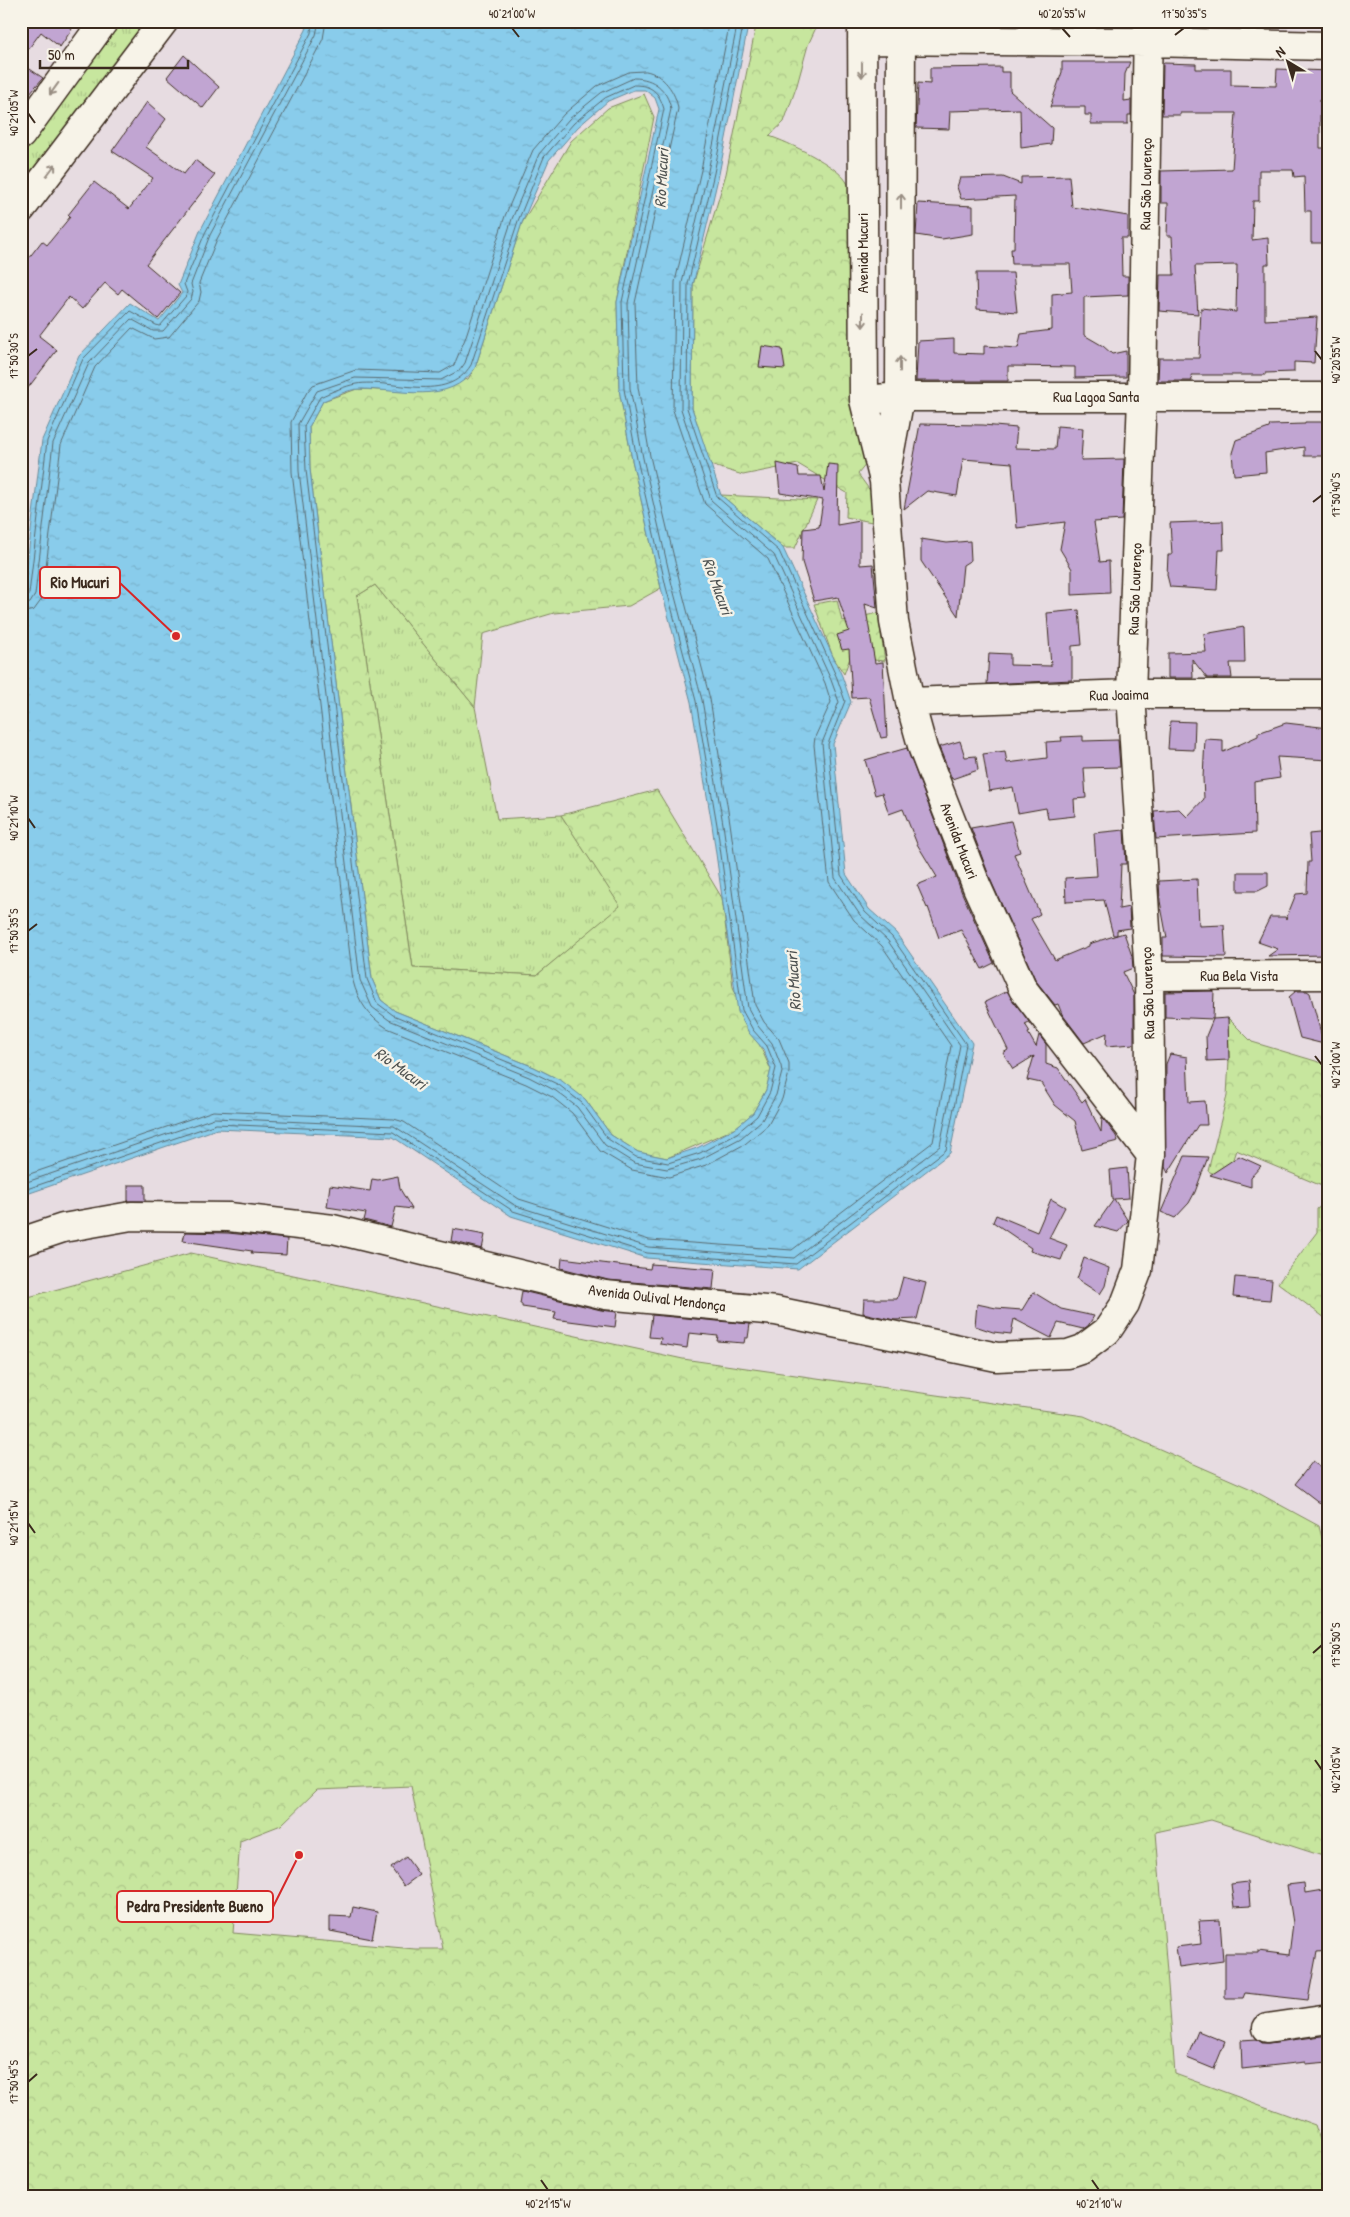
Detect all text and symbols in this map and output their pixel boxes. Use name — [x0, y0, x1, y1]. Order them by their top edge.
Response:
text: 40°21'00"W — [489, 5, 536, 22]
text: 40°20'55"W — [1039, 5, 1086, 22]
text: 17°50'35"S — [1161, 5, 1207, 22]
scale bar — [40, 38, 188, 70]
north arrow — [1262, 38, 1312, 88]
text: N — [1271, 41, 1289, 61]
text: 50 m — [48, 44, 75, 65]
one-way arrow — [857, 62, 867, 78]
one-way arrow — [49, 82, 59, 96]
text: 40°21'05"W — [5, 89, 22, 136]
street label: Rua São Lourenço — [1134, 138, 1157, 230]
water label: Rio Mucuri — [648, 146, 674, 208]
one-way arrow — [45, 164, 56, 177]
one-way arrow — [896, 194, 906, 210]
street label: Avenida Mucuri — [852, 213, 873, 293]
one-way arrow — [858, 312, 868, 328]
text: 17°50'30"S — [5, 333, 22, 379]
text: 40°20'55"W — [1327, 336, 1344, 383]
one-way arrow — [895, 356, 905, 372]
street label: Rua Lagoa Santa — [1053, 386, 1139, 407]
text: 17°50'40"S — [1327, 472, 1344, 517]
street label: Rua São Lourenço — [1122, 542, 1147, 636]
water label: Rio Mucuri — [698, 554, 739, 619]
callout: Rio Mucuri — [40, 567, 120, 598]
text: Rio Mucuri — [50, 571, 110, 593]
street label: Rua Joaima — [1089, 683, 1149, 706]
text: 40°21'10"W — [5, 795, 22, 841]
street label: Avenida Mucuri — [935, 799, 984, 882]
text: 17°50'35"S — [5, 908, 22, 954]
street label: Rua São Lourenço — [1135, 946, 1160, 1040]
water label: Rio Mucuri — [780, 949, 806, 1011]
street label: Rua Bela Vista — [1200, 965, 1278, 986]
text: 40°21'00"W — [1327, 1041, 1344, 1088]
water label: Rio Mucuri — [371, 1042, 433, 1095]
street label: Avenida Oulival Mendonça — [587, 1279, 727, 1316]
text: 40°21'15"W — [5, 1500, 22, 1546]
text: 17°50'50"S — [1327, 1622, 1344, 1668]
text: 40°21'05"W — [1327, 1746, 1344, 1793]
callout: Pedra Presidente Bueno — [117, 1891, 273, 1922]
text: Pedra Presidente Bueno — [127, 1895, 264, 1917]
text: 17°50'45"S — [5, 2059, 22, 2104]
text: 40°21'15"W — [525, 2195, 571, 2212]
text: 40°21'10"W — [1076, 2195, 1122, 2212]

